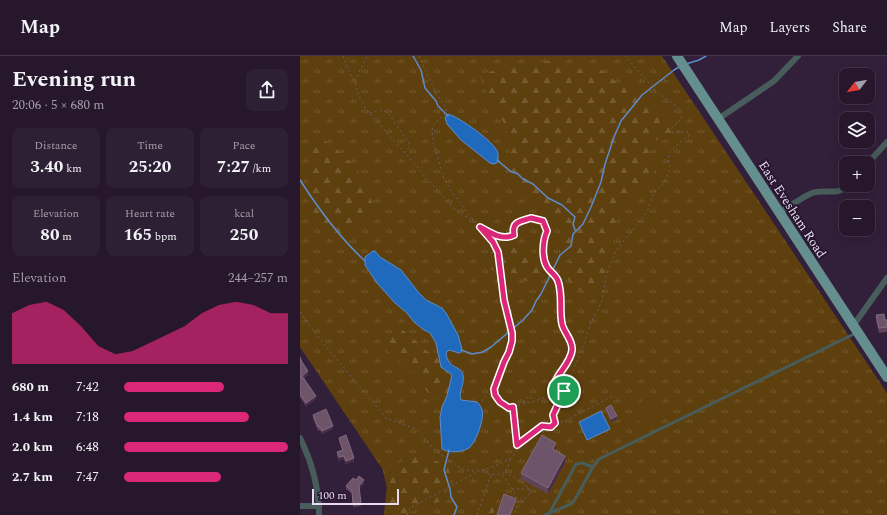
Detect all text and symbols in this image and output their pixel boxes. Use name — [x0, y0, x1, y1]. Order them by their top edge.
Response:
text: Map — [20, 13, 60, 42]
text: Map — [719, 17, 748, 38]
text: Layers — [770, 17, 810, 38]
text: Share — [832, 17, 867, 38]
text: Evening run — [12, 63, 136, 96]
north arrow — [839, 68, 875, 104]
map controls — [839, 68, 875, 236]
button: share — [246, 69, 288, 111]
text: 20:06 · 5 × 680 m — [12, 95, 104, 115]
button: layers — [839, 112, 875, 148]
text: Distance — [35, 137, 77, 154]
text: Time — [137, 137, 163, 154]
text: Pace — [233, 137, 255, 154]
text: 3.40 — [30, 154, 63, 180]
text: 25:20 — [129, 154, 171, 180]
text: 7:27 — [217, 154, 250, 180]
button: + — [839, 156, 875, 192]
street label: East Evesham Road — [753, 157, 831, 262]
text: km — [63, 160, 82, 177]
text: /km — [250, 160, 271, 177]
button: − — [839, 200, 875, 236]
text: Elevation — [33, 205, 79, 222]
text: Heart rate — [125, 205, 175, 222]
text: kcal — [234, 205, 254, 222]
text: 80 — [40, 222, 59, 248]
text: 165 — [123, 222, 152, 248]
text: 250 — [230, 222, 258, 248]
text: m — [59, 228, 72, 245]
text: bpm — [152, 228, 177, 245]
text: Elevation — [12, 268, 66, 288]
text: 244–257 m — [228, 268, 288, 288]
pin — [547, 374, 581, 408]
text: 680 m — [12, 377, 49, 397]
text: 7:42 — [76, 377, 99, 397]
icon: arrive — [553, 380, 575, 402]
text: 1.4 km — [12, 407, 53, 427]
text: 7:18 — [76, 407, 99, 427]
text: 2.0 km — [12, 437, 53, 457]
text: 6:48 — [76, 437, 99, 457]
text: 2.7 km — [12, 467, 53, 487]
text: 7:47 — [76, 467, 99, 487]
scale bar — [312, 487, 399, 506]
text: 100 m — [318, 487, 347, 504]

